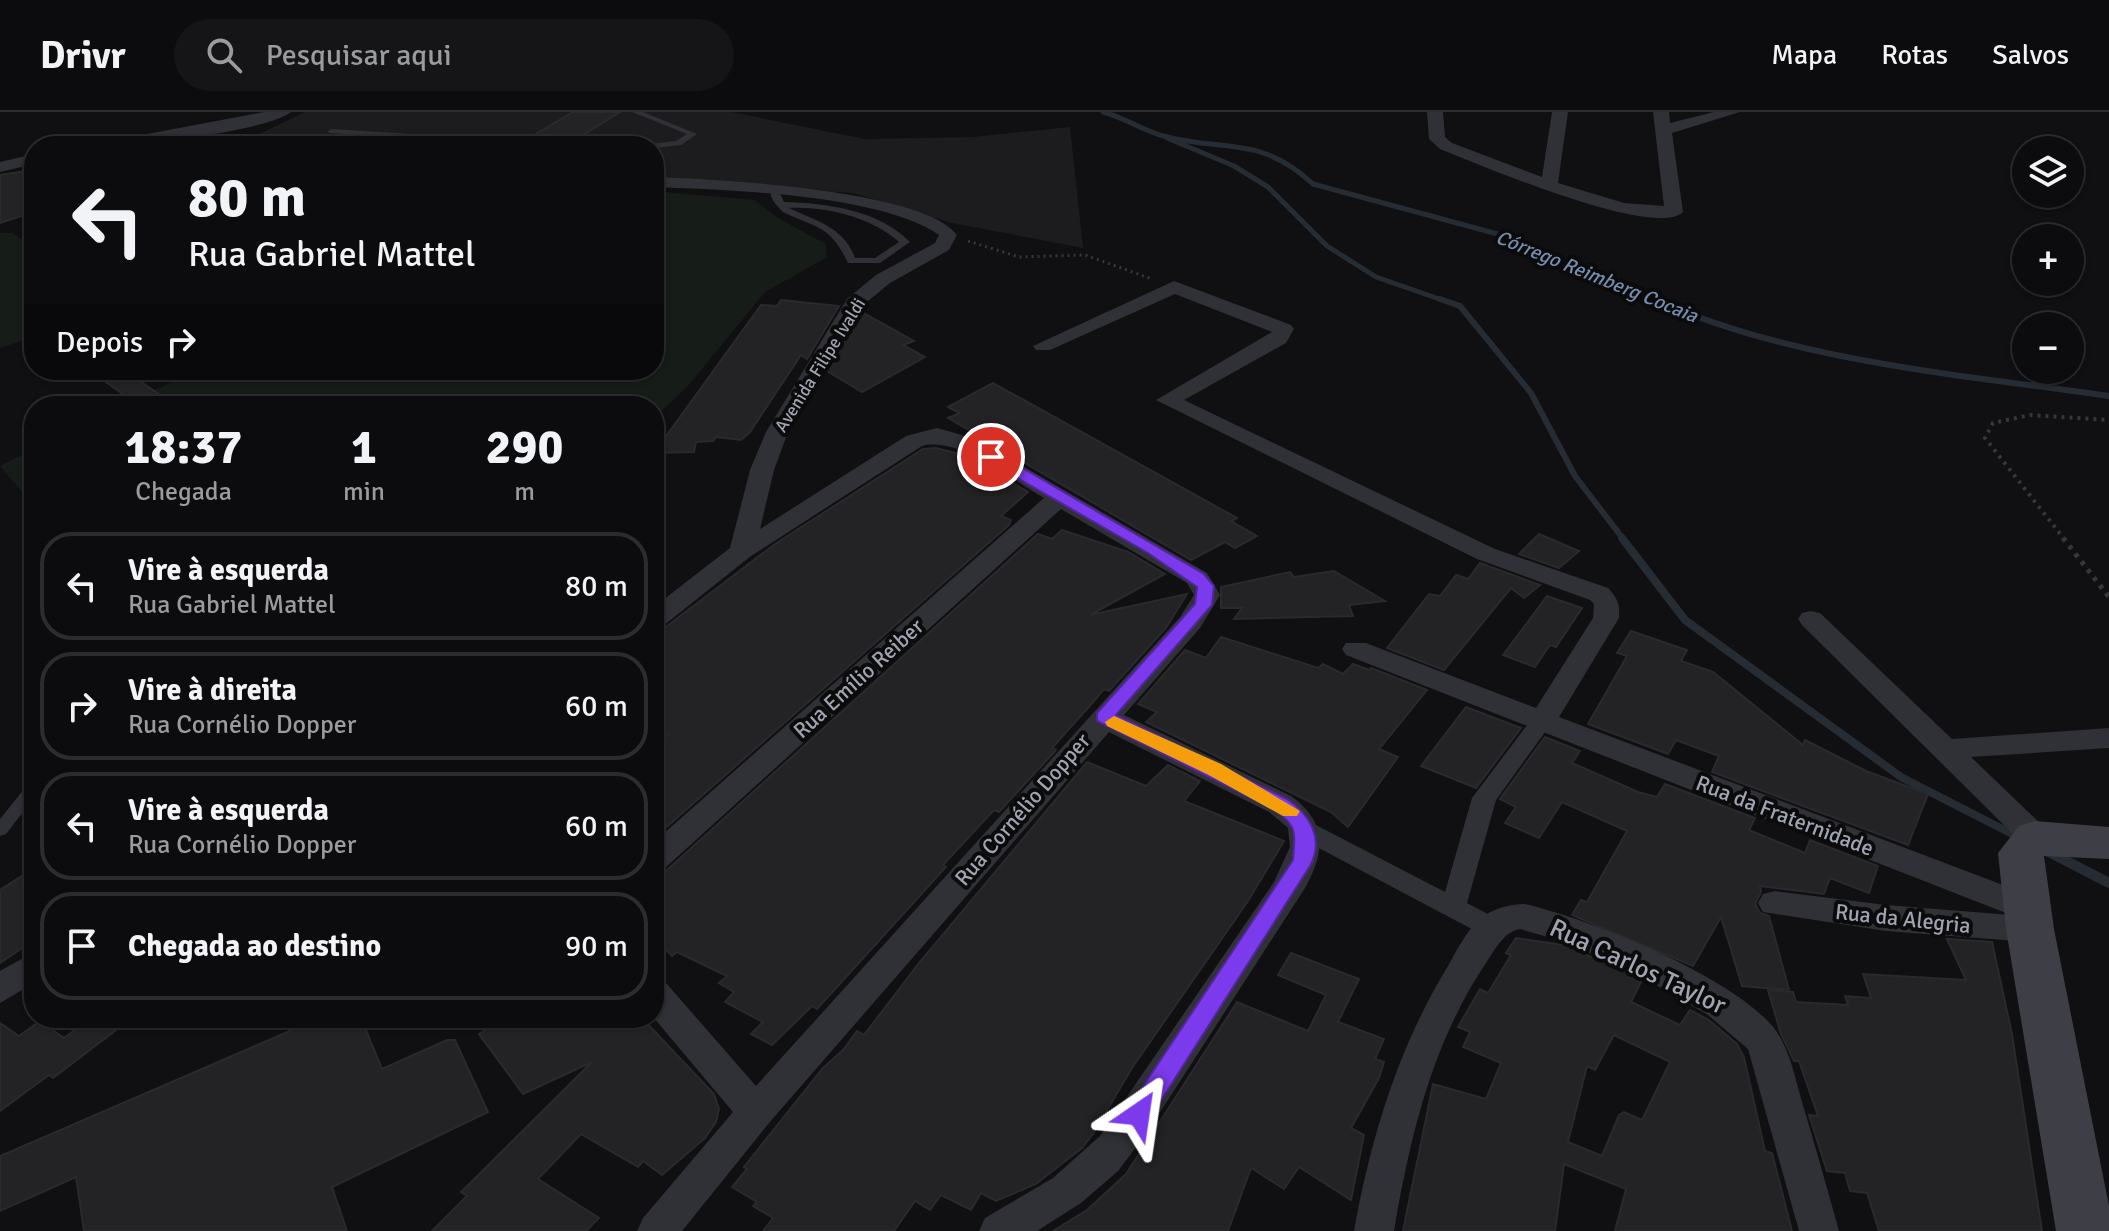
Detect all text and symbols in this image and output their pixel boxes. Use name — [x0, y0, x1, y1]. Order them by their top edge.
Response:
search box — [174, 19, 734, 91]
text: Drivr — [40, 32, 126, 79]
icon: search — [202, 33, 246, 77]
text: Pesquisar aqui — [266, 37, 452, 74]
text: Mapa — [1771, 38, 1837, 72]
text: Rotas — [1881, 38, 1948, 72]
text: Salvos — [1992, 38, 2069, 72]
map controls — [2012, 136, 2084, 384]
button: layers — [2012, 136, 2084, 208]
text: 80 m — [188, 163, 306, 232]
icon: left — [56, 168, 160, 272]
button: + — [2012, 224, 2084, 296]
water label: Córrego Reimberg Cocaia — [1492, 225, 1702, 329]
text: Rua Gabriel Mattel — [188, 232, 476, 277]
street label: Avenida Filipe Ivaldi — [770, 294, 870, 436]
button: − — [2012, 312, 2084, 384]
icon: right — [159, 320, 203, 364]
text: Depois — [56, 324, 143, 361]
text: 18:37 — [125, 418, 242, 477]
text: 1 — [351, 418, 377, 477]
text: 290 — [486, 418, 563, 477]
pin — [957, 423, 1025, 491]
icon: arrive — [969, 435, 1013, 479]
text: Chegada — [135, 476, 232, 508]
text: min — [343, 476, 385, 508]
text: m — [514, 476, 535, 508]
text: Vire à esquerda — [128, 552, 329, 589]
icon: left — [60, 564, 104, 608]
text: 80 m — [565, 568, 628, 605]
text: Rua Gabriel Mattel — [128, 589, 336, 621]
street label: Rua Emílio Reiber — [788, 613, 929, 744]
text: Vire à direita — [128, 672, 297, 709]
icon: right — [60, 684, 104, 728]
text: 60 m — [565, 688, 628, 725]
text: Rua Cornélio Dopper — [128, 709, 356, 741]
street label: Rua Cornélio Dopper — [949, 728, 1096, 891]
street label: Rua da Fraternidade — [1692, 769, 1878, 862]
text: Vire à esquerda — [128, 792, 329, 829]
icon: left — [60, 804, 104, 848]
text: 60 m — [565, 808, 628, 845]
text: Rua Cornélio Dopper — [128, 829, 356, 861]
street label: Rua da Alegria — [1834, 898, 1972, 939]
street label: Rua Carlos Taylor — [1544, 912, 1731, 1022]
icon: arrive — [60, 924, 104, 968]
text: Chegada ao destino — [128, 928, 381, 965]
text: 90 m — [565, 928, 628, 965]
position arrow — [1097, 1072, 1181, 1156]

